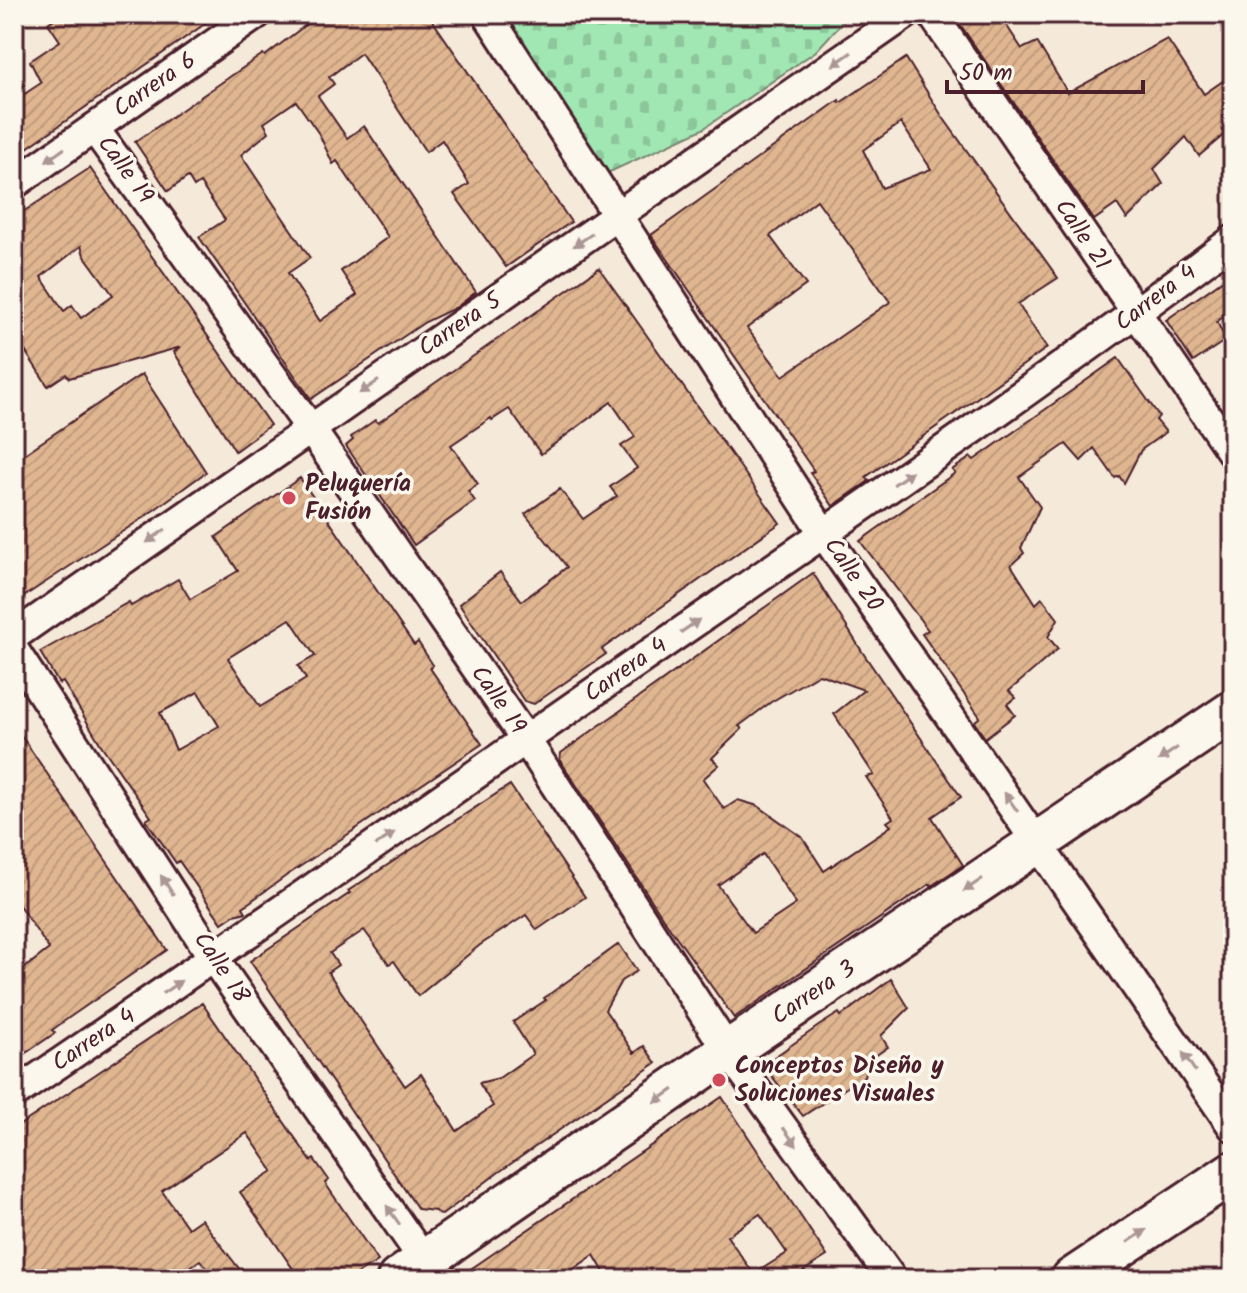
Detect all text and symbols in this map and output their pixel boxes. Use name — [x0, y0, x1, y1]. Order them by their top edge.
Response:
street label: Carrera 6 — [105, 42, 205, 128]
scale bar — [947, 44, 1143, 94]
one-way arrow — [831, 51, 853, 67]
text: 50 m — [959, 54, 1013, 93]
street label: Calle 19 — [87, 127, 164, 213]
one-way arrow — [45, 147, 66, 162]
street label: Calle 21 — [1044, 191, 1120, 279]
one-way arrow — [573, 232, 594, 247]
street label: Carrera 4 — [1107, 254, 1205, 342]
street label: Carrera 5 — [410, 281, 512, 367]
one-way arrow — [358, 379, 379, 394]
place label: Peluquería Fusión — [305, 465, 411, 532]
one-way arrow — [893, 470, 914, 486]
marker: Peluquería Fusión — [280, 489, 298, 507]
one-way arrow — [145, 528, 166, 543]
street label: Calle 20 — [813, 530, 893, 620]
one-way arrow — [679, 619, 701, 634]
street label: Carrera 4 — [576, 627, 676, 713]
street label: Calle 19 — [460, 657, 536, 743]
one-way arrow — [1157, 746, 1179, 761]
one-way arrow — [1004, 791, 1019, 812]
one-way arrow — [374, 832, 395, 847]
one-way arrow — [159, 875, 174, 896]
one-way arrow — [963, 877, 984, 892]
street label: Calle 18 — [183, 924, 260, 1012]
street label: Carrera 3 — [764, 950, 864, 1036]
one-way arrow — [161, 980, 182, 995]
street label: Carrera 4 — [44, 997, 144, 1083]
place label: Conceptos Diseño y Soluciones Visuales — [735, 1047, 944, 1114]
one-way arrow — [1182, 1052, 1197, 1073]
marker: Conceptos Diseño y Soluciones Visuales — [710, 1071, 728, 1089]
one-way arrow — [653, 1088, 674, 1103]
one-way arrow — [782, 1127, 797, 1148]
one-way arrow — [386, 1204, 401, 1225]
one-way arrow — [1127, 1228, 1148, 1243]

